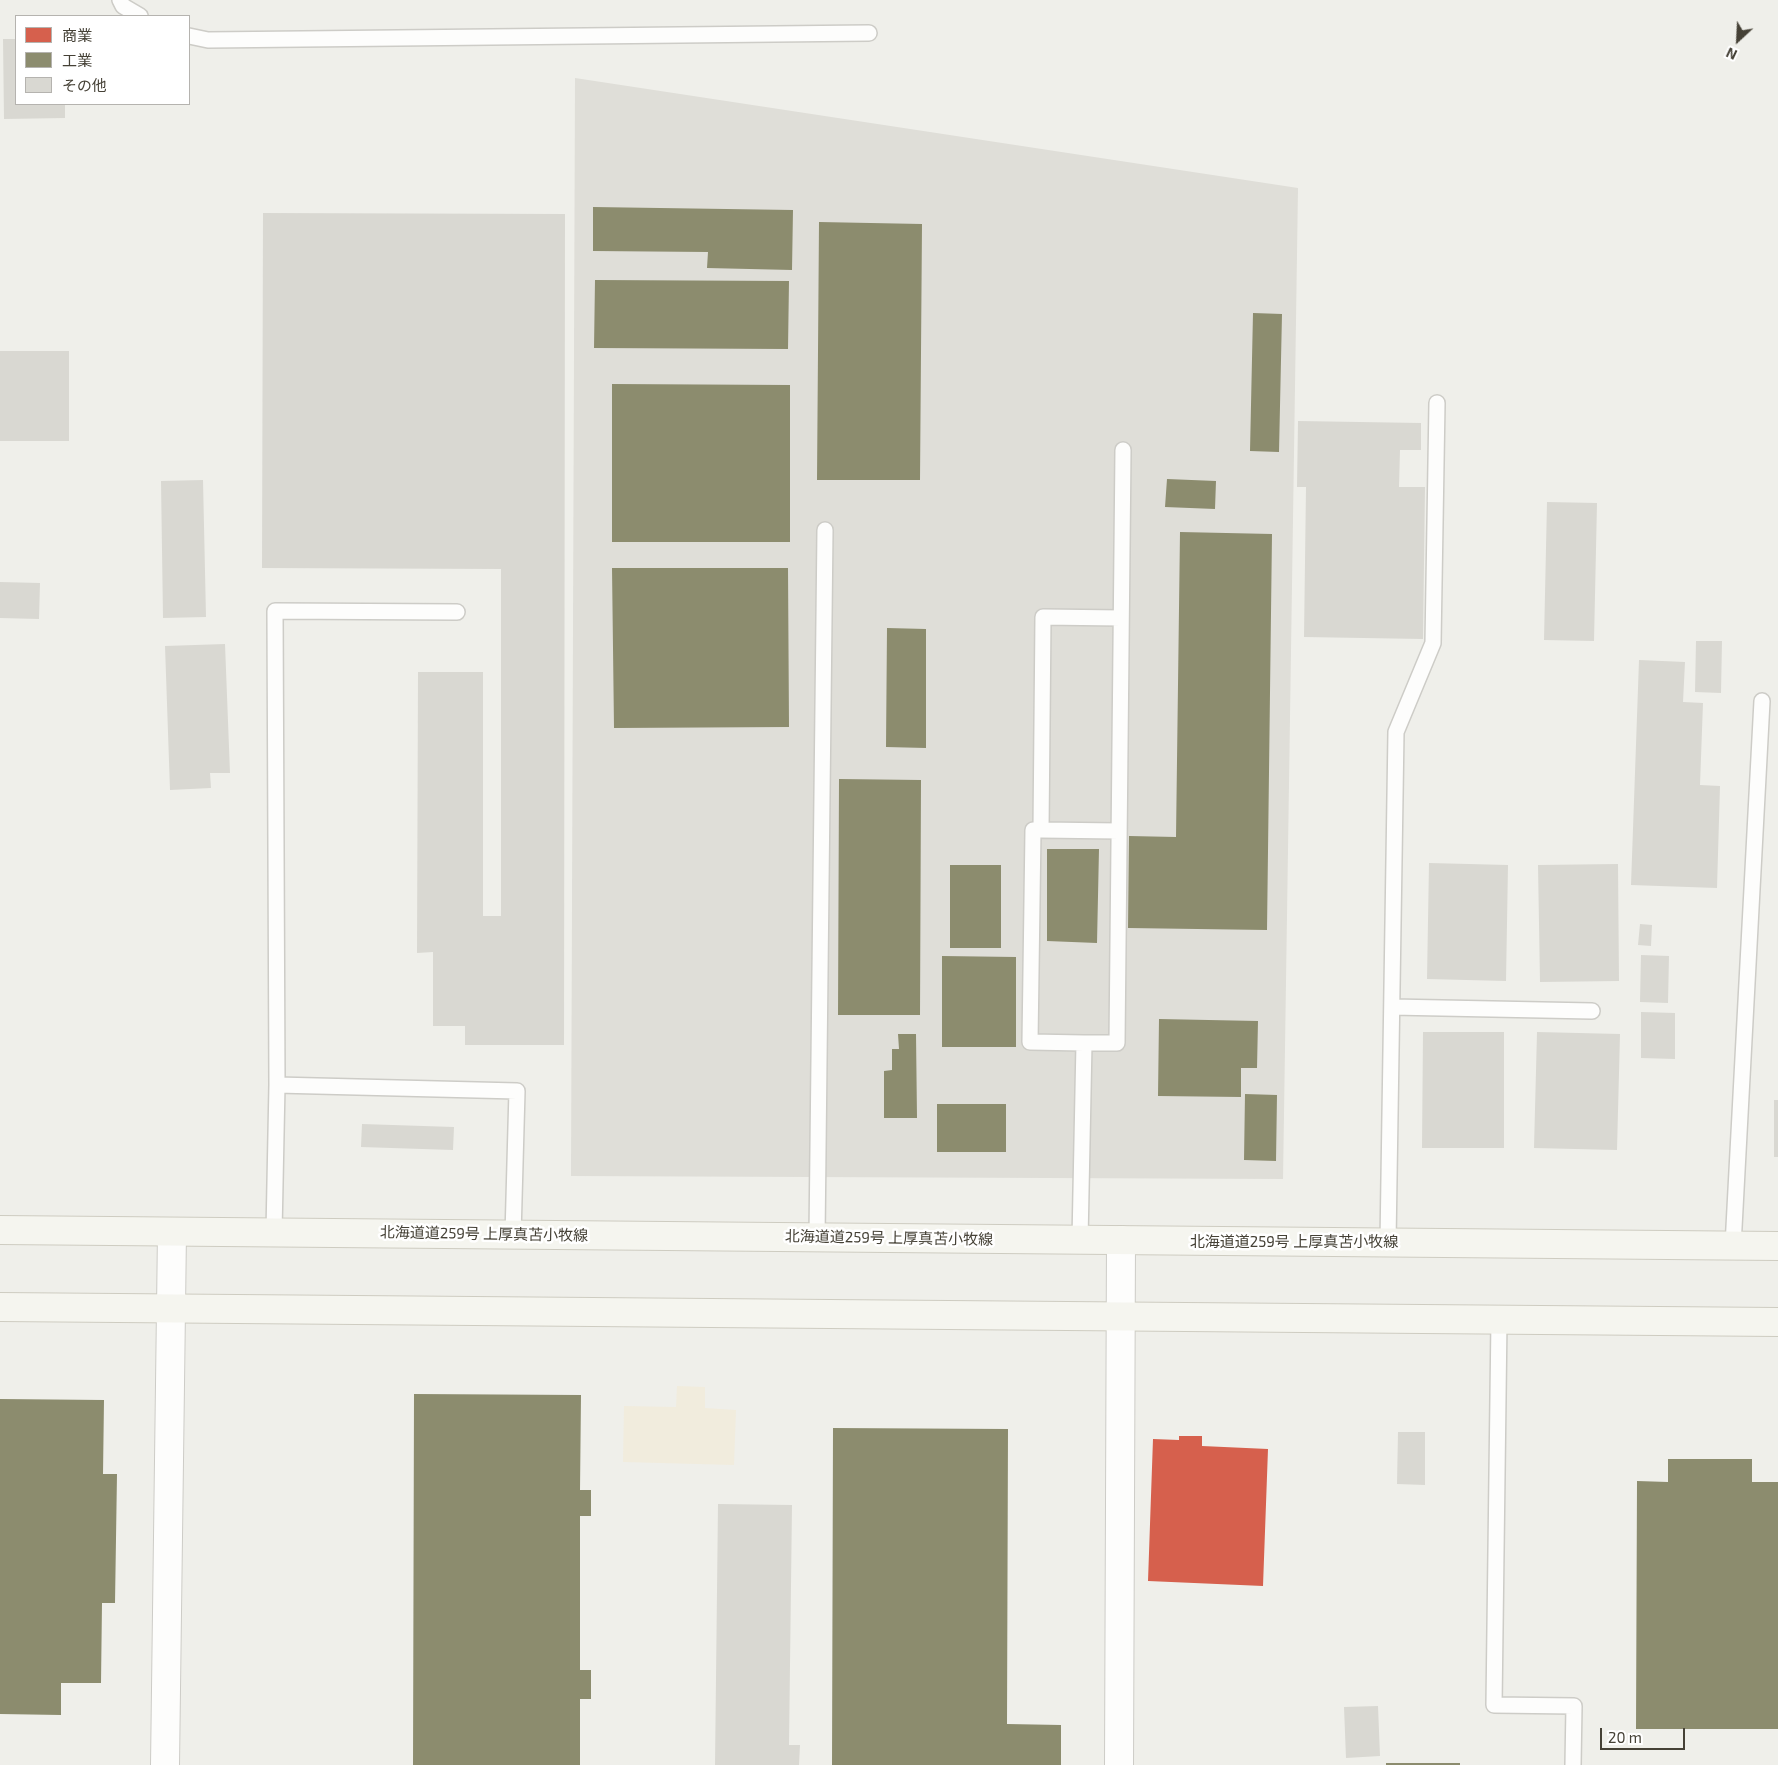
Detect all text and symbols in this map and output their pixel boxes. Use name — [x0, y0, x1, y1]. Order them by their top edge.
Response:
legend — [15, 15, 190, 105]
north arrow — [1713, 15, 1763, 65]
text: 商業 — [62, 26, 92, 44]
text: N — [1723, 44, 1740, 64]
text: 工業 — [62, 51, 92, 69]
text: その他 — [62, 76, 107, 94]
street label: 北海道道259号 上厚真苫小牧線 — [380, 1223, 588, 1245]
street label: 北海道道259号 上厚真苫小牧線 — [785, 1227, 993, 1249]
street label: 北海道道259号 上厚真苫小牧線 — [1190, 1233, 1398, 1251]
scale bar — [1603, 1718, 1688, 1750]
text: 20 m — [1608, 1728, 1642, 1746]

